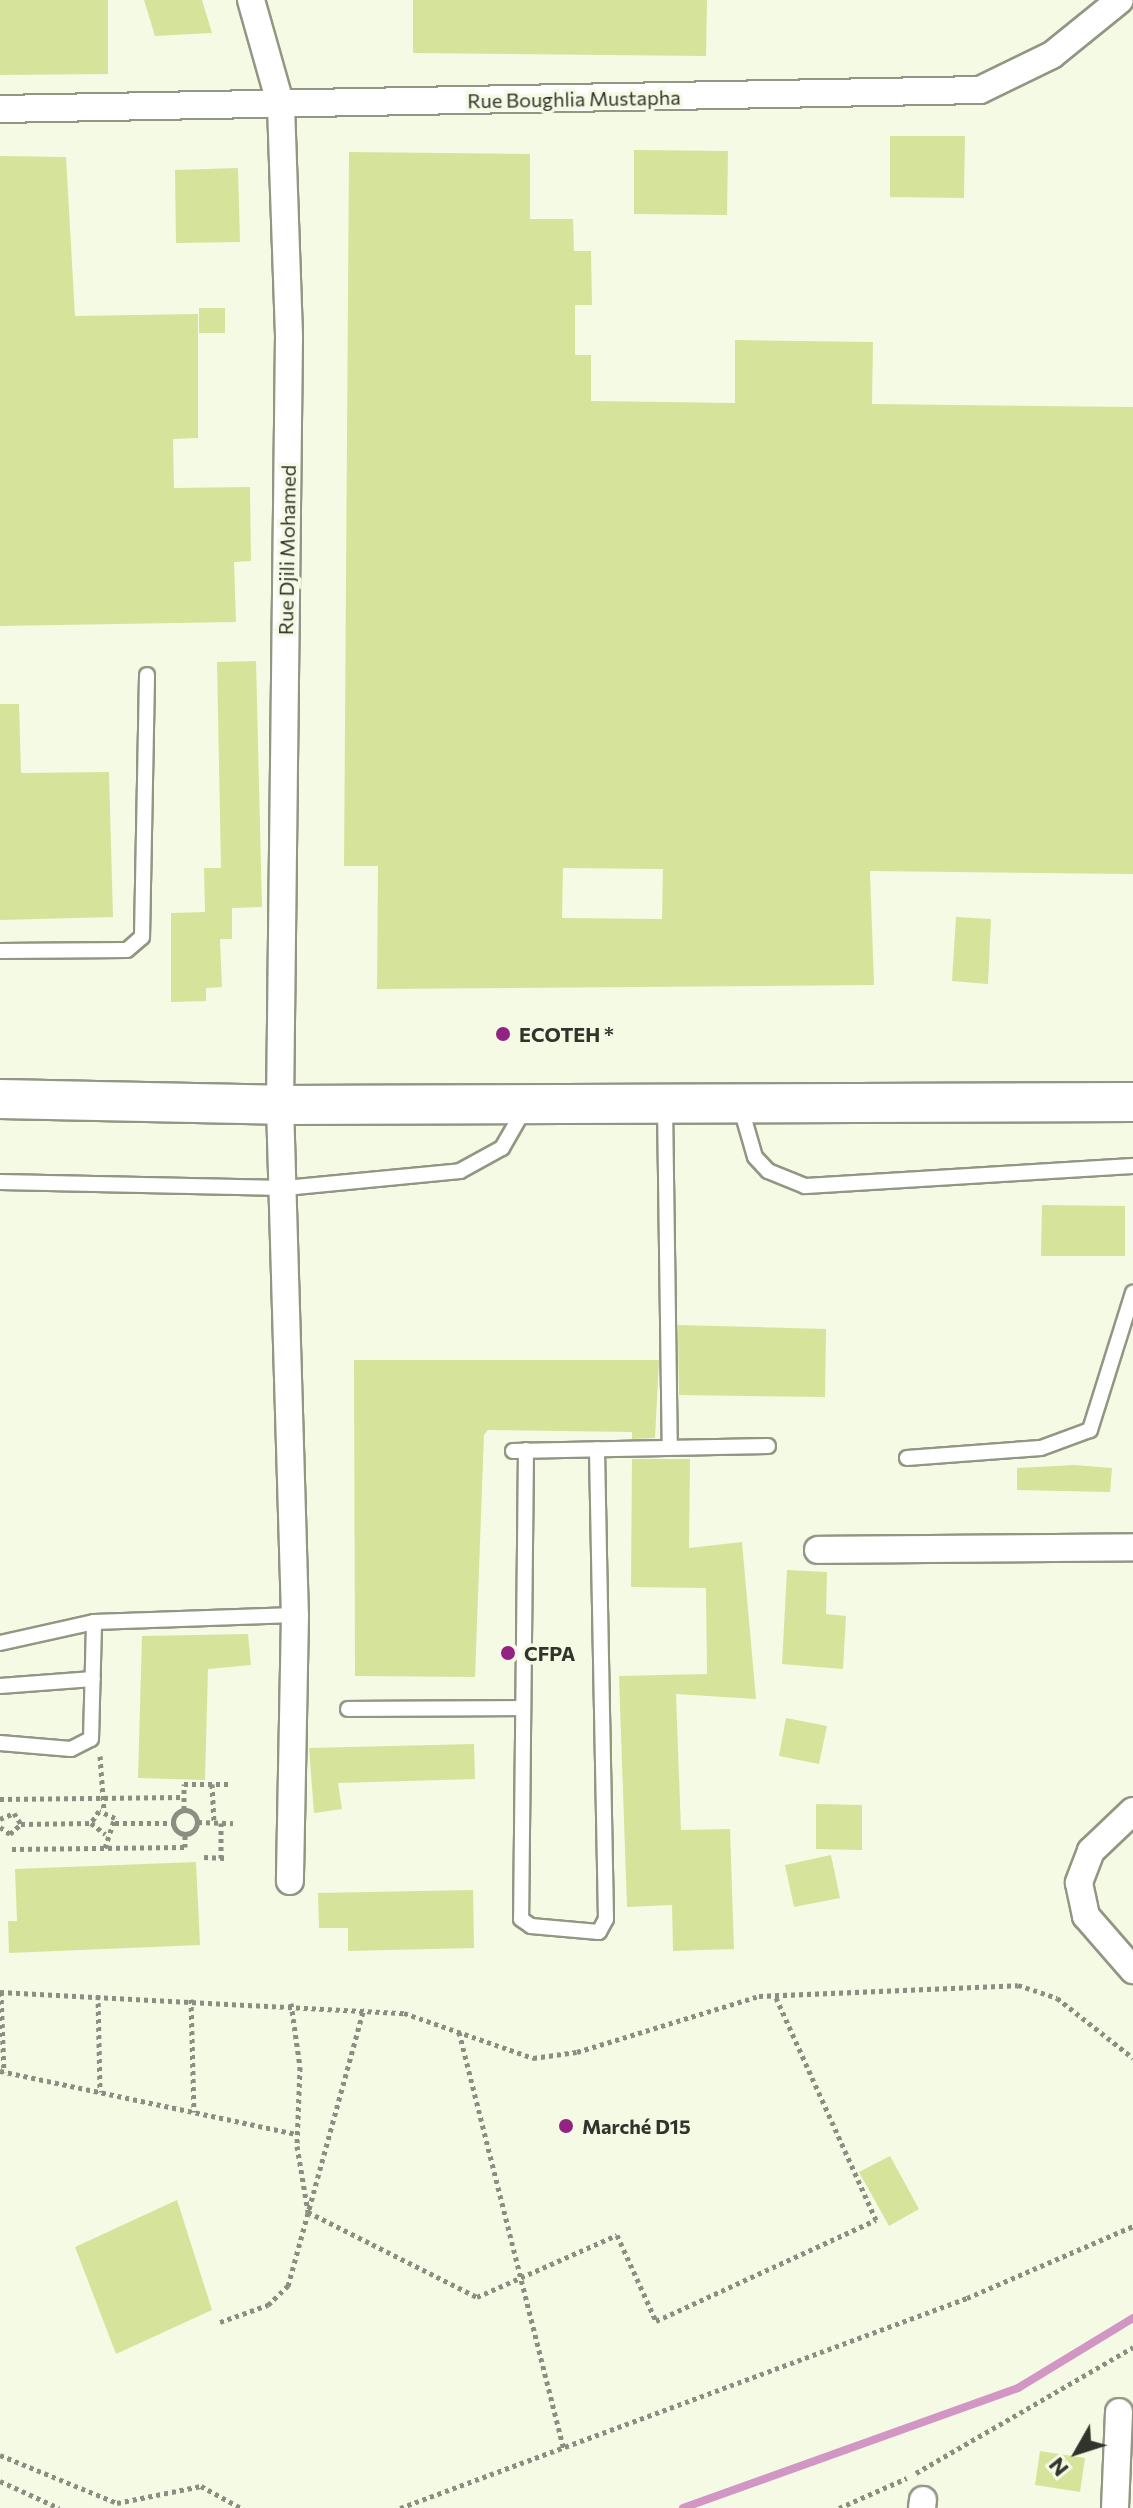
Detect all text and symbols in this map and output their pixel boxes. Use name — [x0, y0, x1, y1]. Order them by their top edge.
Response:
street label: Rue Boughlia Mustapha — [467, 85, 681, 113]
street label: Rue Djili Mohamed — [274, 465, 300, 635]
place label: ECOTEH * — [519, 1022, 614, 1046]
marker: ECOTEH * — [494, 1025, 512, 1043]
place label: CFPA — [524, 1641, 575, 1665]
marker: CFPA — [499, 1644, 517, 1662]
place label: Marché D15 — [582, 2114, 691, 2138]
marker: Marché D15 — [557, 2117, 575, 2135]
north arrow — [1037, 2412, 1117, 2492]
text: N — [1042, 2453, 1074, 2482]

